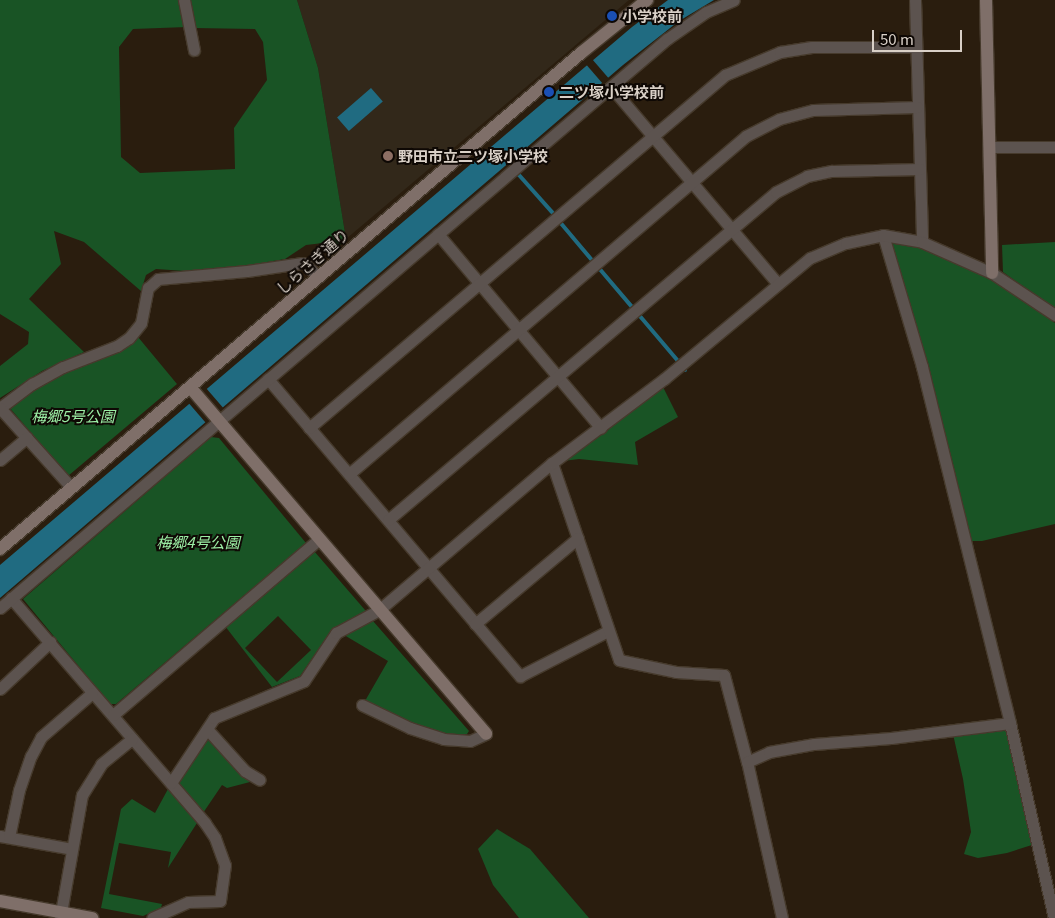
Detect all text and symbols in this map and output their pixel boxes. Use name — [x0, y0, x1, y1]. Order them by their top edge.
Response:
place label: 小学校前 — [622, 7, 682, 25]
marker: 小学校前 — [606, 10, 618, 22]
scale bar — [875, 20, 965, 52]
text: 50 m — [880, 28, 914, 49]
place label: 二ツ塚小学校前 — [559, 83, 664, 101]
marker: 二ツ塚小学校前 — [543, 86, 555, 98]
place label: 野田市立二ツ塚小学校 — [398, 147, 548, 165]
marker: 野田市立二ツ塚小学校 — [382, 150, 394, 162]
street label: しらさぎ通り — [272, 225, 352, 297]
park label: 梅郷5号公園 — [31, 407, 115, 425]
park label: 梅郷4号公園 — [156, 533, 240, 551]

